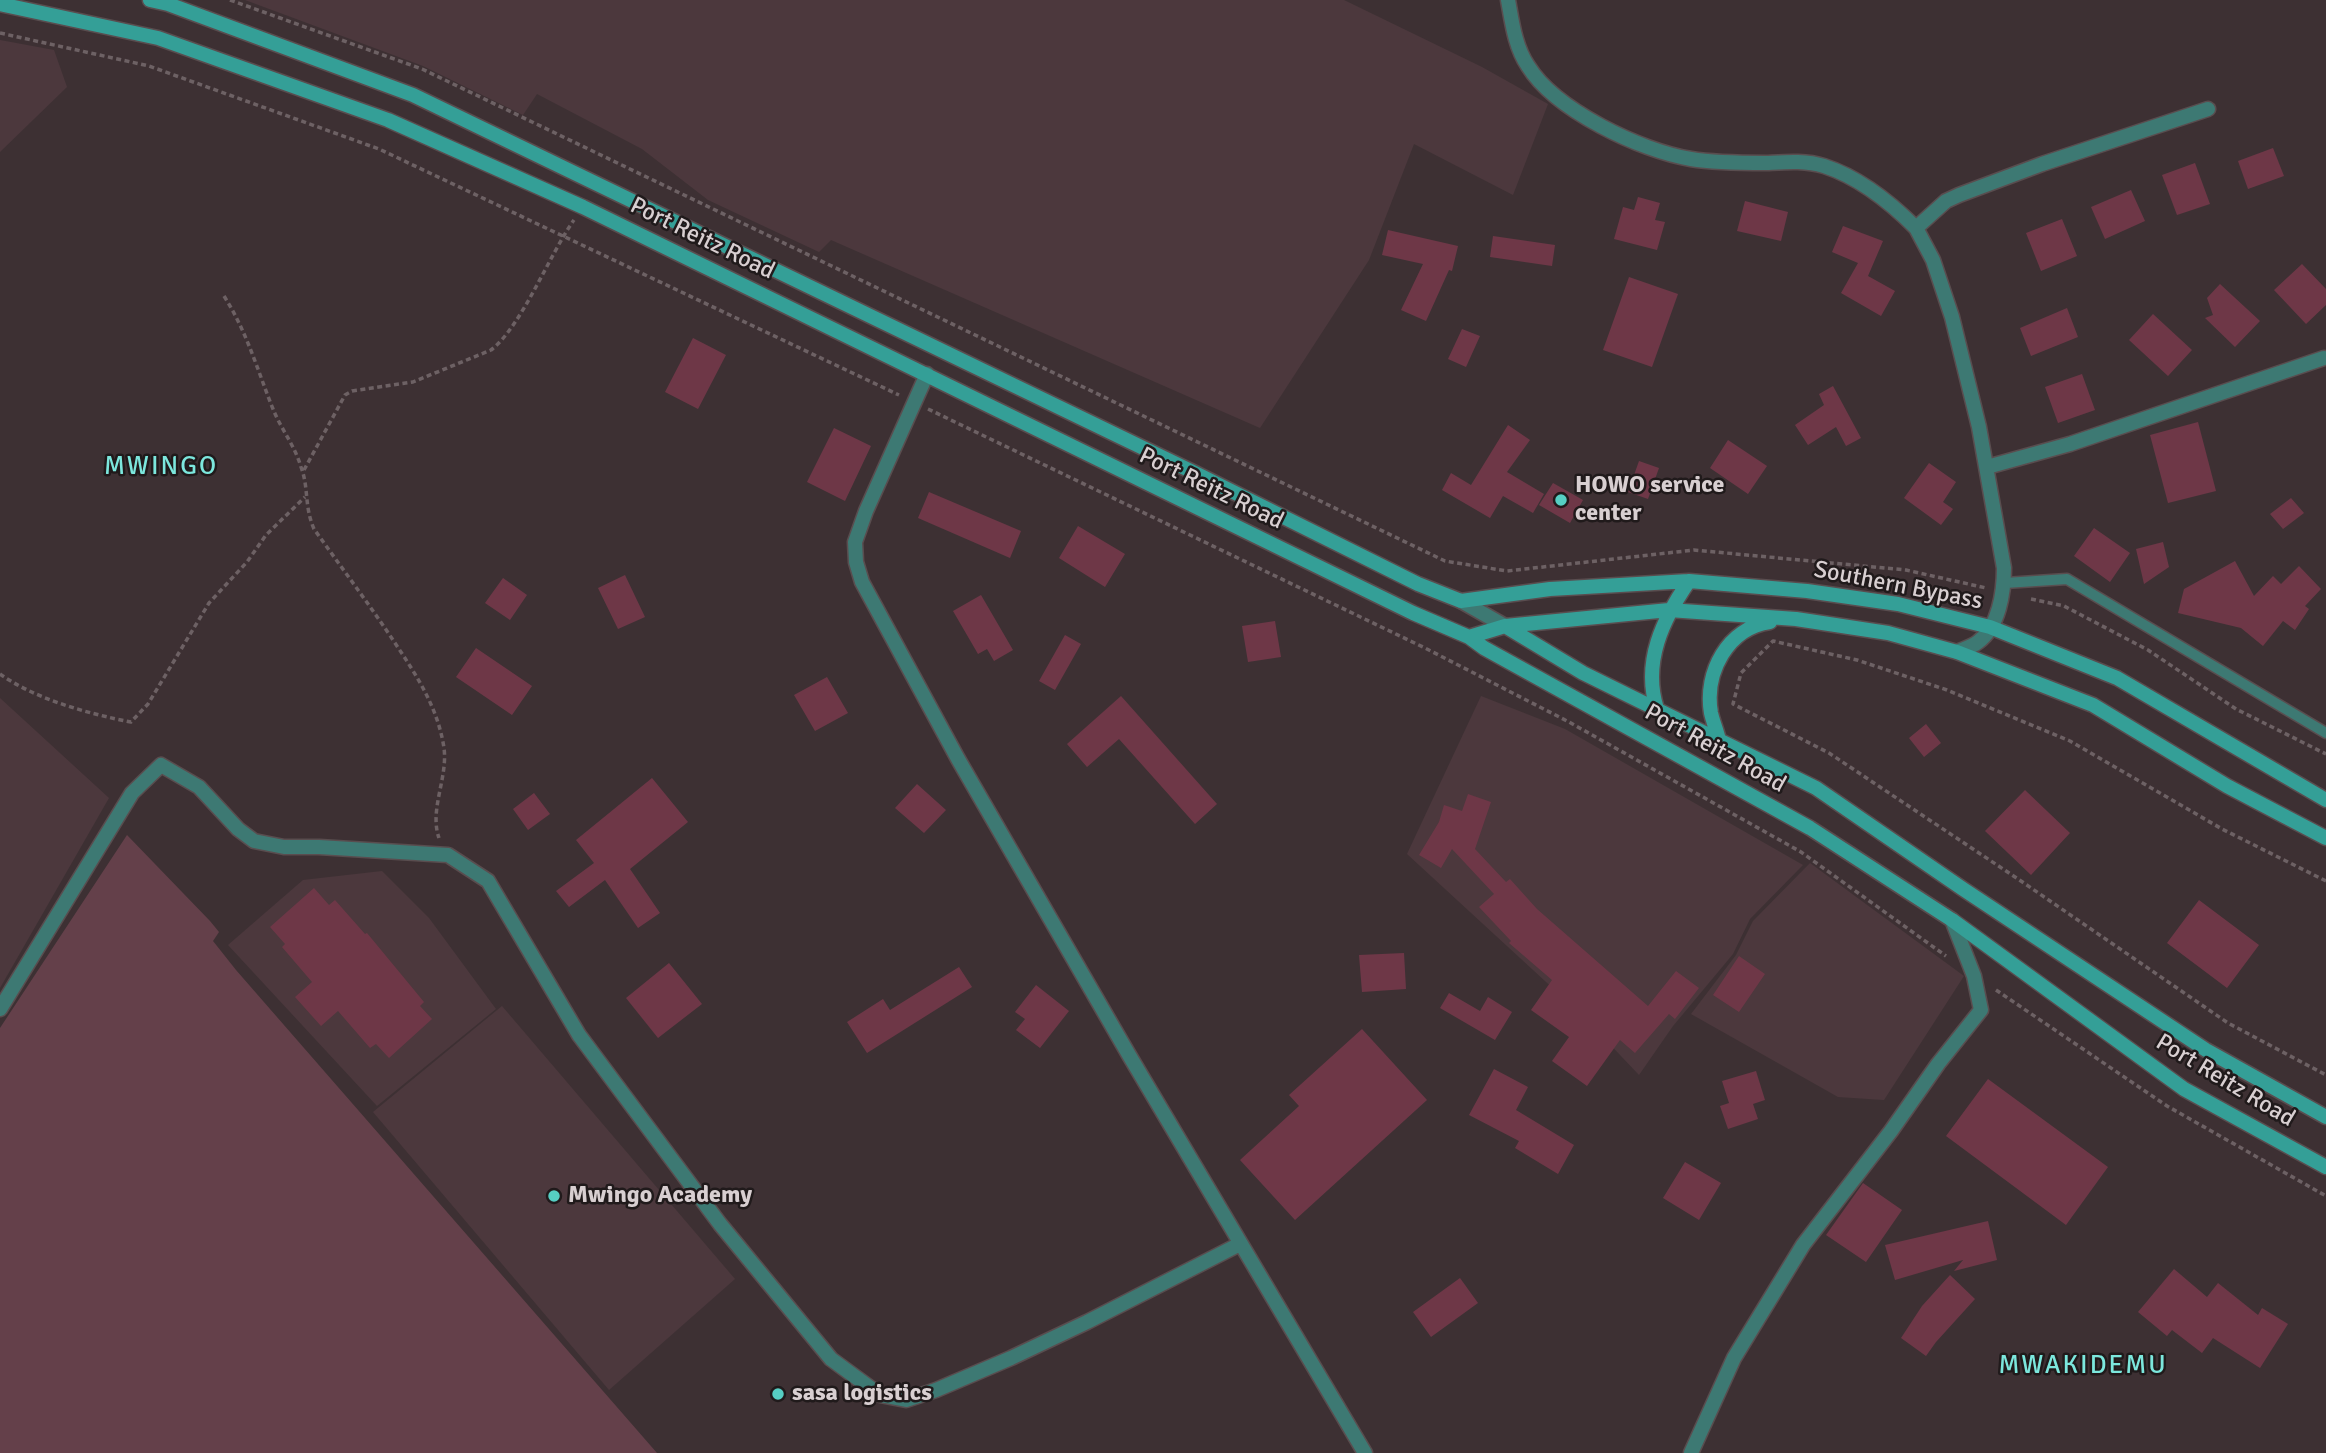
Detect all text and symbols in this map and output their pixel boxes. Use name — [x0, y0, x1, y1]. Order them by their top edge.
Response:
street label: Port Reitz Road — [625, 192, 779, 286]
street label: Port Reitz Road — [1134, 442, 1288, 536]
district label: MWINGO — [105, 451, 217, 483]
place label: HOWO service center — [1575, 472, 1724, 528]
marker: HOWO service center — [1553, 492, 1569, 508]
street label: Southern Bypass — [1811, 556, 1985, 616]
street label: Port Reitz Road — [1639, 698, 1791, 800]
street label: Port Reitz Road — [2150, 1028, 2300, 1134]
place label: Mwingo Academy — [568, 1182, 752, 1210]
marker: Mwingo Academy — [546, 1188, 562, 1204]
district label: MWAKIDEMU — [2000, 1350, 2166, 1382]
place label: sasa logistics — [792, 1380, 932, 1408]
marker: sasa logistics — [770, 1386, 786, 1402]

